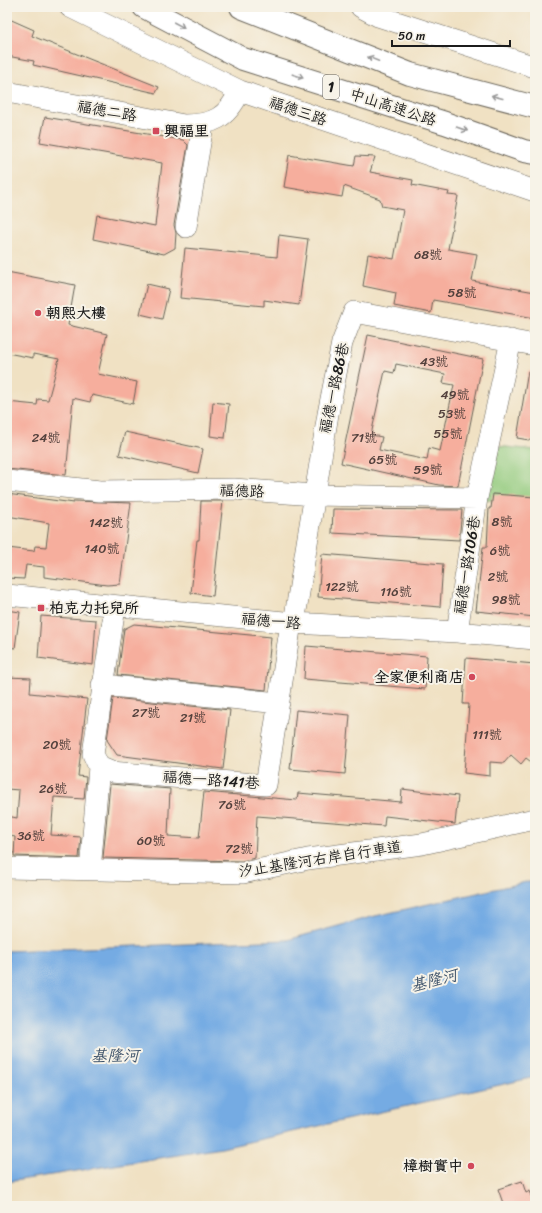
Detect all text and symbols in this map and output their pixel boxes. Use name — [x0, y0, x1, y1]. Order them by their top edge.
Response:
one-way arrow — [173, 22, 185, 29]
scale bar — [392, 22, 510, 48]
text: 50 m — [398, 25, 425, 47]
one-way arrow — [368, 55, 380, 63]
one-way arrow — [291, 73, 304, 80]
road number: 1 — [323, 75, 339, 99]
street label: 中山高速公路 — [346, 81, 440, 133]
street label: 福德三路 — [265, 89, 331, 133]
street label: 福德二路 — [75, 93, 139, 129]
one-way arrow — [491, 93, 504, 101]
place label: 興福里 — [164, 118, 209, 144]
one-way arrow — [455, 125, 467, 133]
marker: 興福里 — [151, 126, 161, 136]
house number: 68號 — [414, 243, 442, 266]
house number: 58號 — [448, 281, 476, 304]
place label: 朝熙大樓 — [46, 300, 106, 326]
marker: 朝熙大樓 — [33, 308, 43, 318]
street label: 福德一路86巷 — [312, 340, 356, 436]
house number: 43號 — [420, 350, 448, 373]
house number: 49號 — [440, 383, 470, 406]
house number: 53號 — [438, 402, 466, 425]
house number: 55號 — [434, 422, 462, 445]
house number: 24號 — [32, 426, 60, 449]
house number: 71號 — [351, 426, 377, 449]
house number: 65號 — [369, 448, 397, 471]
house number: 59號 — [414, 458, 442, 481]
street label: 福德路 — [219, 477, 265, 505]
house number: 8號 — [492, 510, 512, 533]
house number: 142號 — [89, 511, 123, 534]
street label: 福德一路106巷 — [446, 514, 488, 616]
house number: 140號 — [85, 537, 119, 560]
house number: 6號 — [490, 539, 510, 562]
house number: 2號 — [488, 565, 508, 588]
house number: 122號 — [325, 575, 359, 598]
house number: 116號 — [380, 580, 412, 603]
house number: 98號 — [492, 588, 520, 611]
place label: 柏克力托兒所 — [49, 595, 139, 621]
marker: 柏克力托兒所 — [36, 603, 46, 613]
street label: 福德一路 — [240, 605, 302, 637]
place label: 全家便利商店 — [374, 664, 464, 690]
marker: 全家便利商店 — [467, 672, 477, 682]
house number: 27號 — [132, 701, 160, 724]
house number: 21號 — [180, 706, 206, 729]
house number: 111號 — [472, 723, 502, 746]
house number: 20號 — [43, 733, 71, 756]
street label: 福德一路141巷 — [162, 764, 260, 796]
house number: 26號 — [39, 777, 67, 800]
house number: 76號 — [218, 793, 246, 816]
house number: 36號 — [17, 824, 45, 847]
house number: 60號 — [137, 829, 165, 852]
street label: 汐止基隆河右岸自行車道 — [236, 833, 404, 885]
house number: 72號 — [225, 837, 253, 860]
water label: 基隆河 — [407, 959, 464, 1000]
water label: 基隆河 — [91, 1041, 142, 1070]
place label: 樟樹實中 — [403, 1153, 463, 1179]
marker: 樟樹實中 — [466, 1161, 476, 1171]

